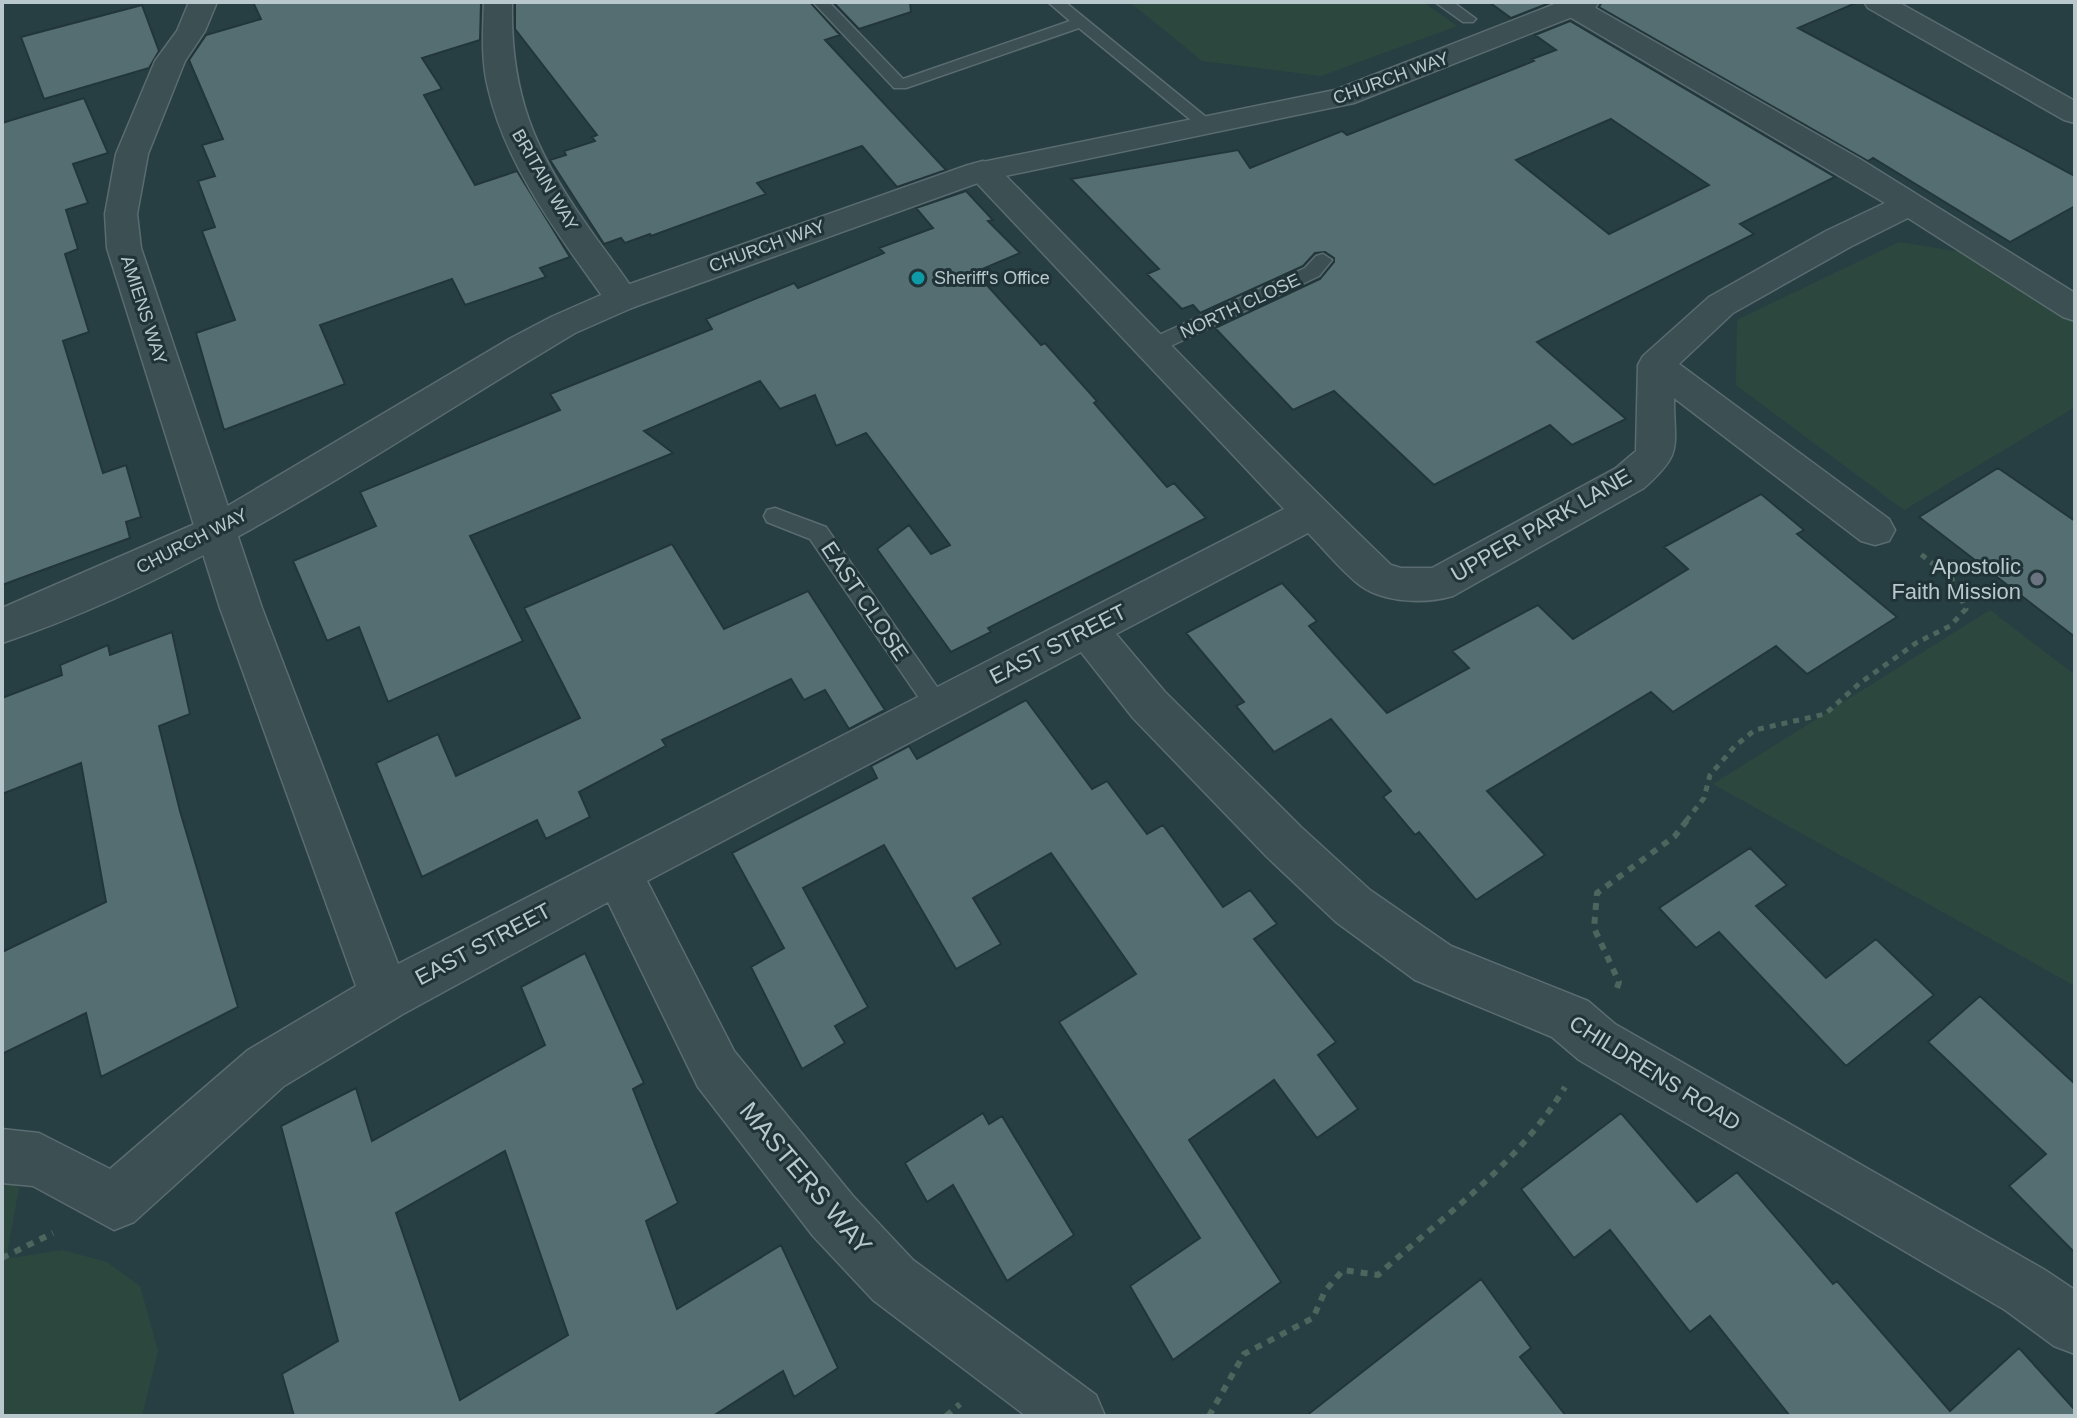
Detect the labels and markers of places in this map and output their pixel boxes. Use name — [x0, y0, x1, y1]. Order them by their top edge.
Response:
place label: Sheriff's Office — [934, 268, 1050, 288]
marker: Sheriff's Office — [909, 269, 927, 287]
place label: Apostolic Faith Mission — [1891, 554, 2021, 604]
marker: Apostolic Faith Mission — [2028, 570, 2046, 588]

